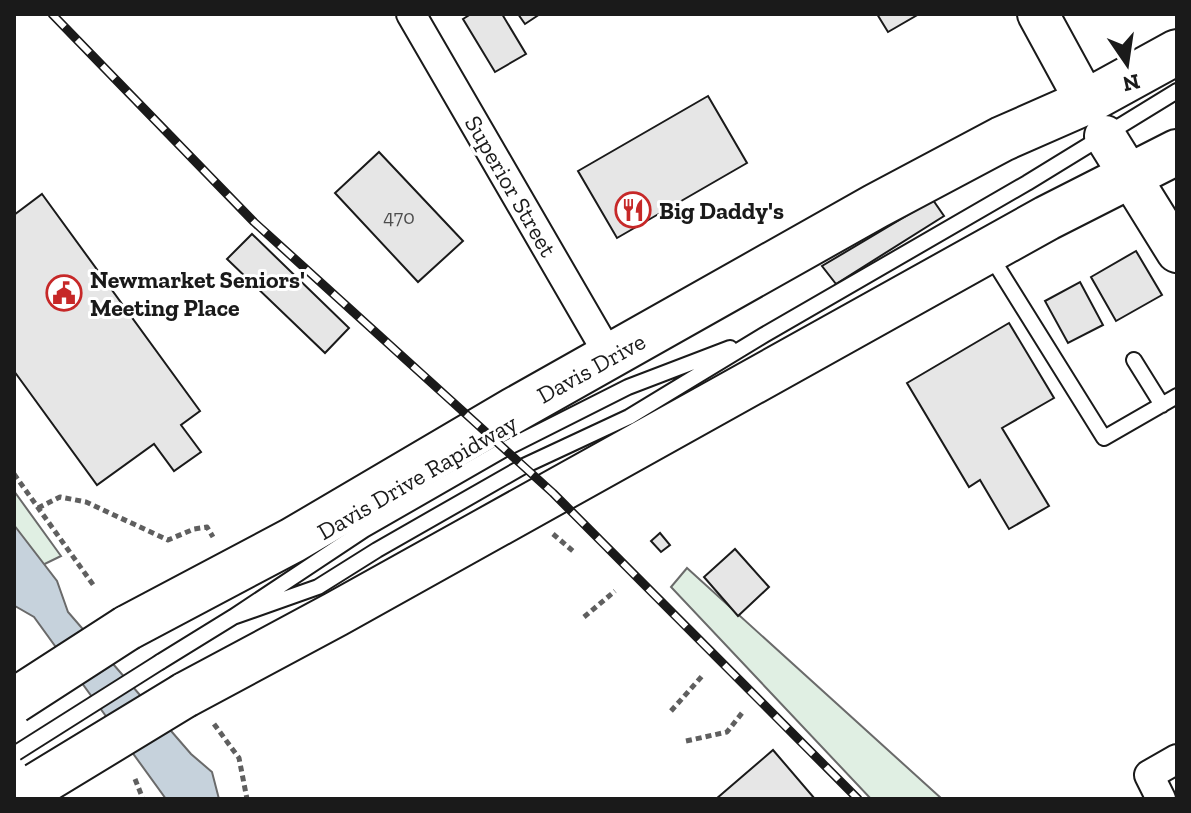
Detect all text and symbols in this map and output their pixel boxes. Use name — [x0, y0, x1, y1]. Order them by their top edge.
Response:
north arrow — [1087, 24, 1167, 104]
text: N — [1120, 68, 1143, 98]
street label: Superior Street — [459, 110, 563, 262]
restaurant icon: Big Daddy's — [614, 191, 652, 229]
place label: Big Daddy's — [659, 196, 784, 225]
house number: 470 — [383, 205, 415, 229]
place label: Newmarket Seniors' Meeting Place — [90, 265, 305, 322]
public building icon: Newmarket Seniors' Meeting Place — [45, 274, 83, 312]
street label: Davis Drive — [532, 326, 650, 410]
street label: Davis Drive Rapidway — [312, 408, 523, 546]

